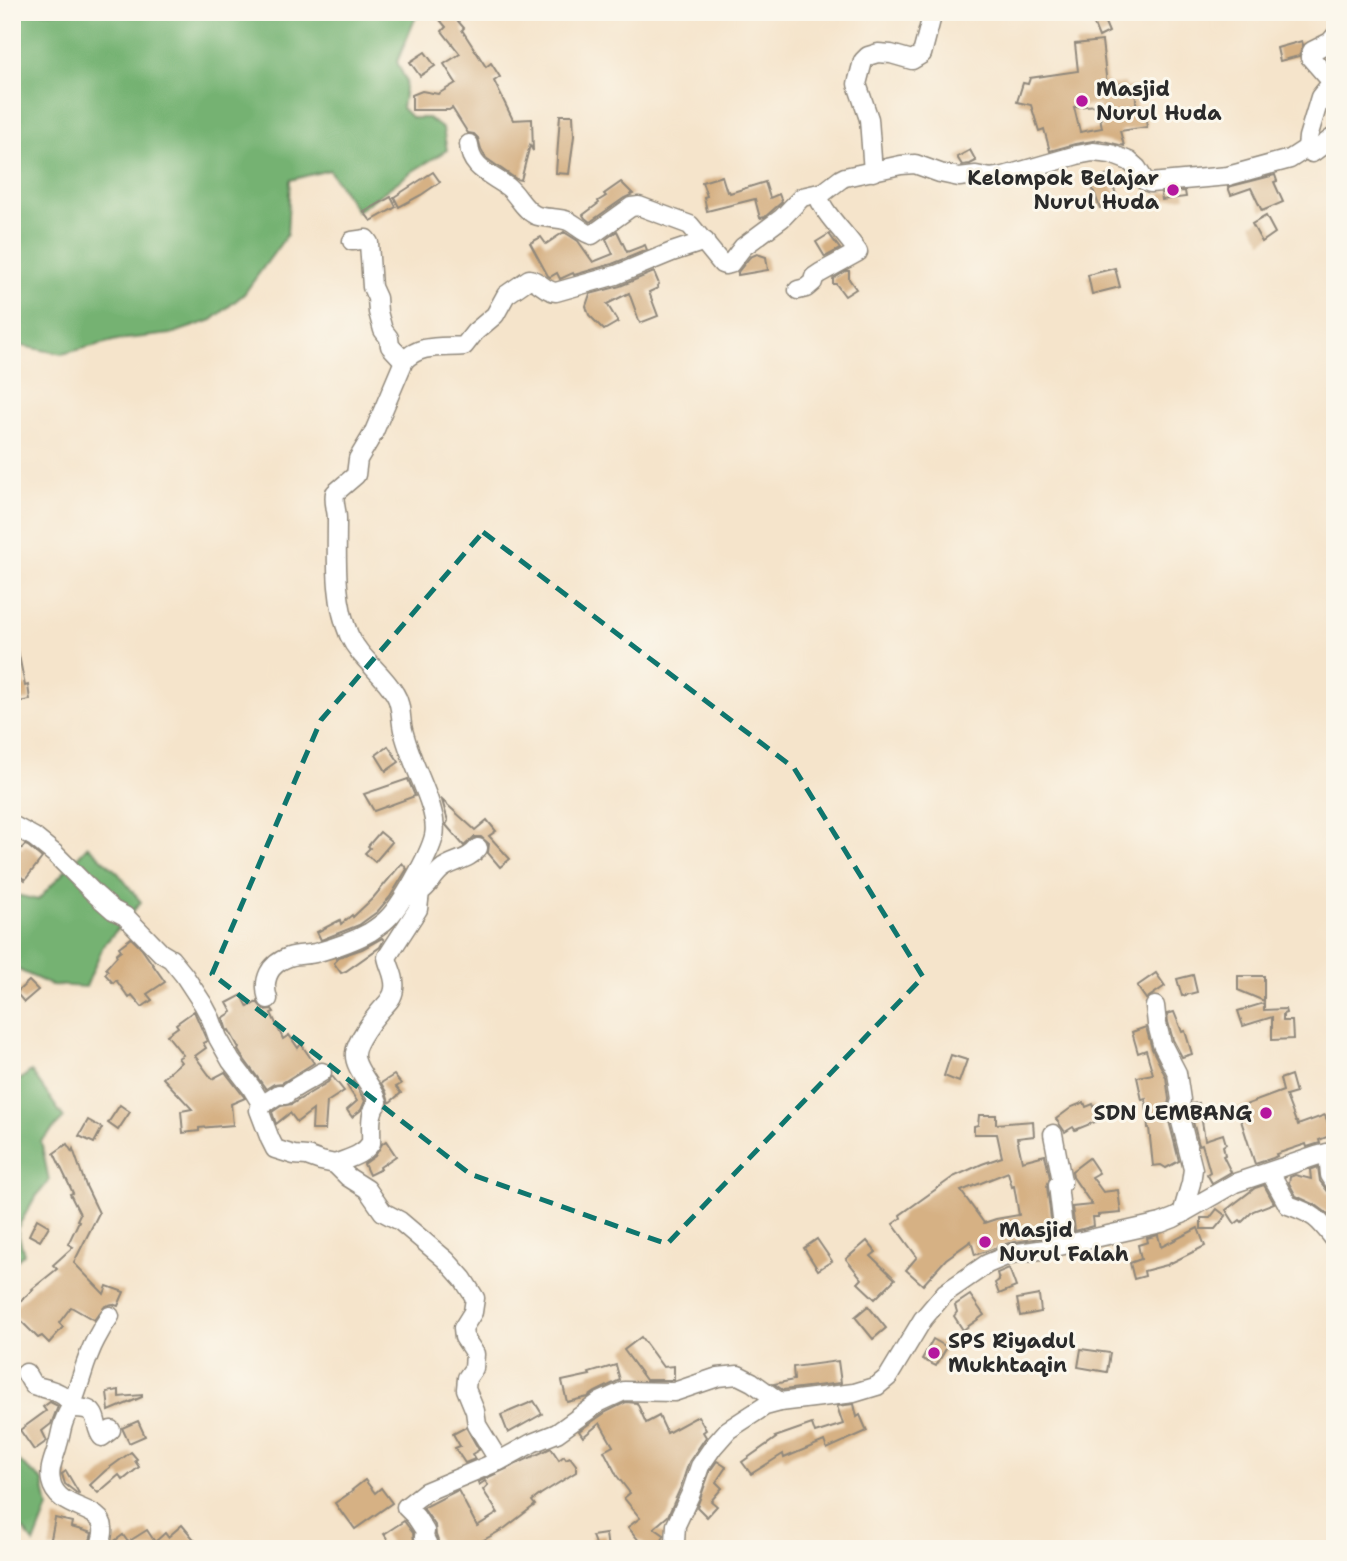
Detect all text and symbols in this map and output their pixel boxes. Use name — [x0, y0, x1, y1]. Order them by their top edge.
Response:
place label: Masjid Nurul Huda — [1096, 75, 1222, 127]
marker: Masjid Nurul Huda — [1074, 93, 1090, 109]
place label: Kelompok Belajar Nurul Huda — [967, 164, 1160, 216]
marker: Kelompok Belajar Nurul Huda — [1165, 182, 1181, 198]
place label: SDN LEMBANG — [1093, 1099, 1252, 1127]
marker: SDN LEMBANG — [1258, 1105, 1274, 1121]
place label: Masjid Nurul Falah — [999, 1216, 1129, 1268]
marker: Masjid Nurul Falah — [977, 1234, 993, 1250]
place label: SPS Riyadul Mukhtaqin — [948, 1327, 1076, 1379]
marker: SPS Riyadul Mukhtaqin — [926, 1345, 942, 1361]

